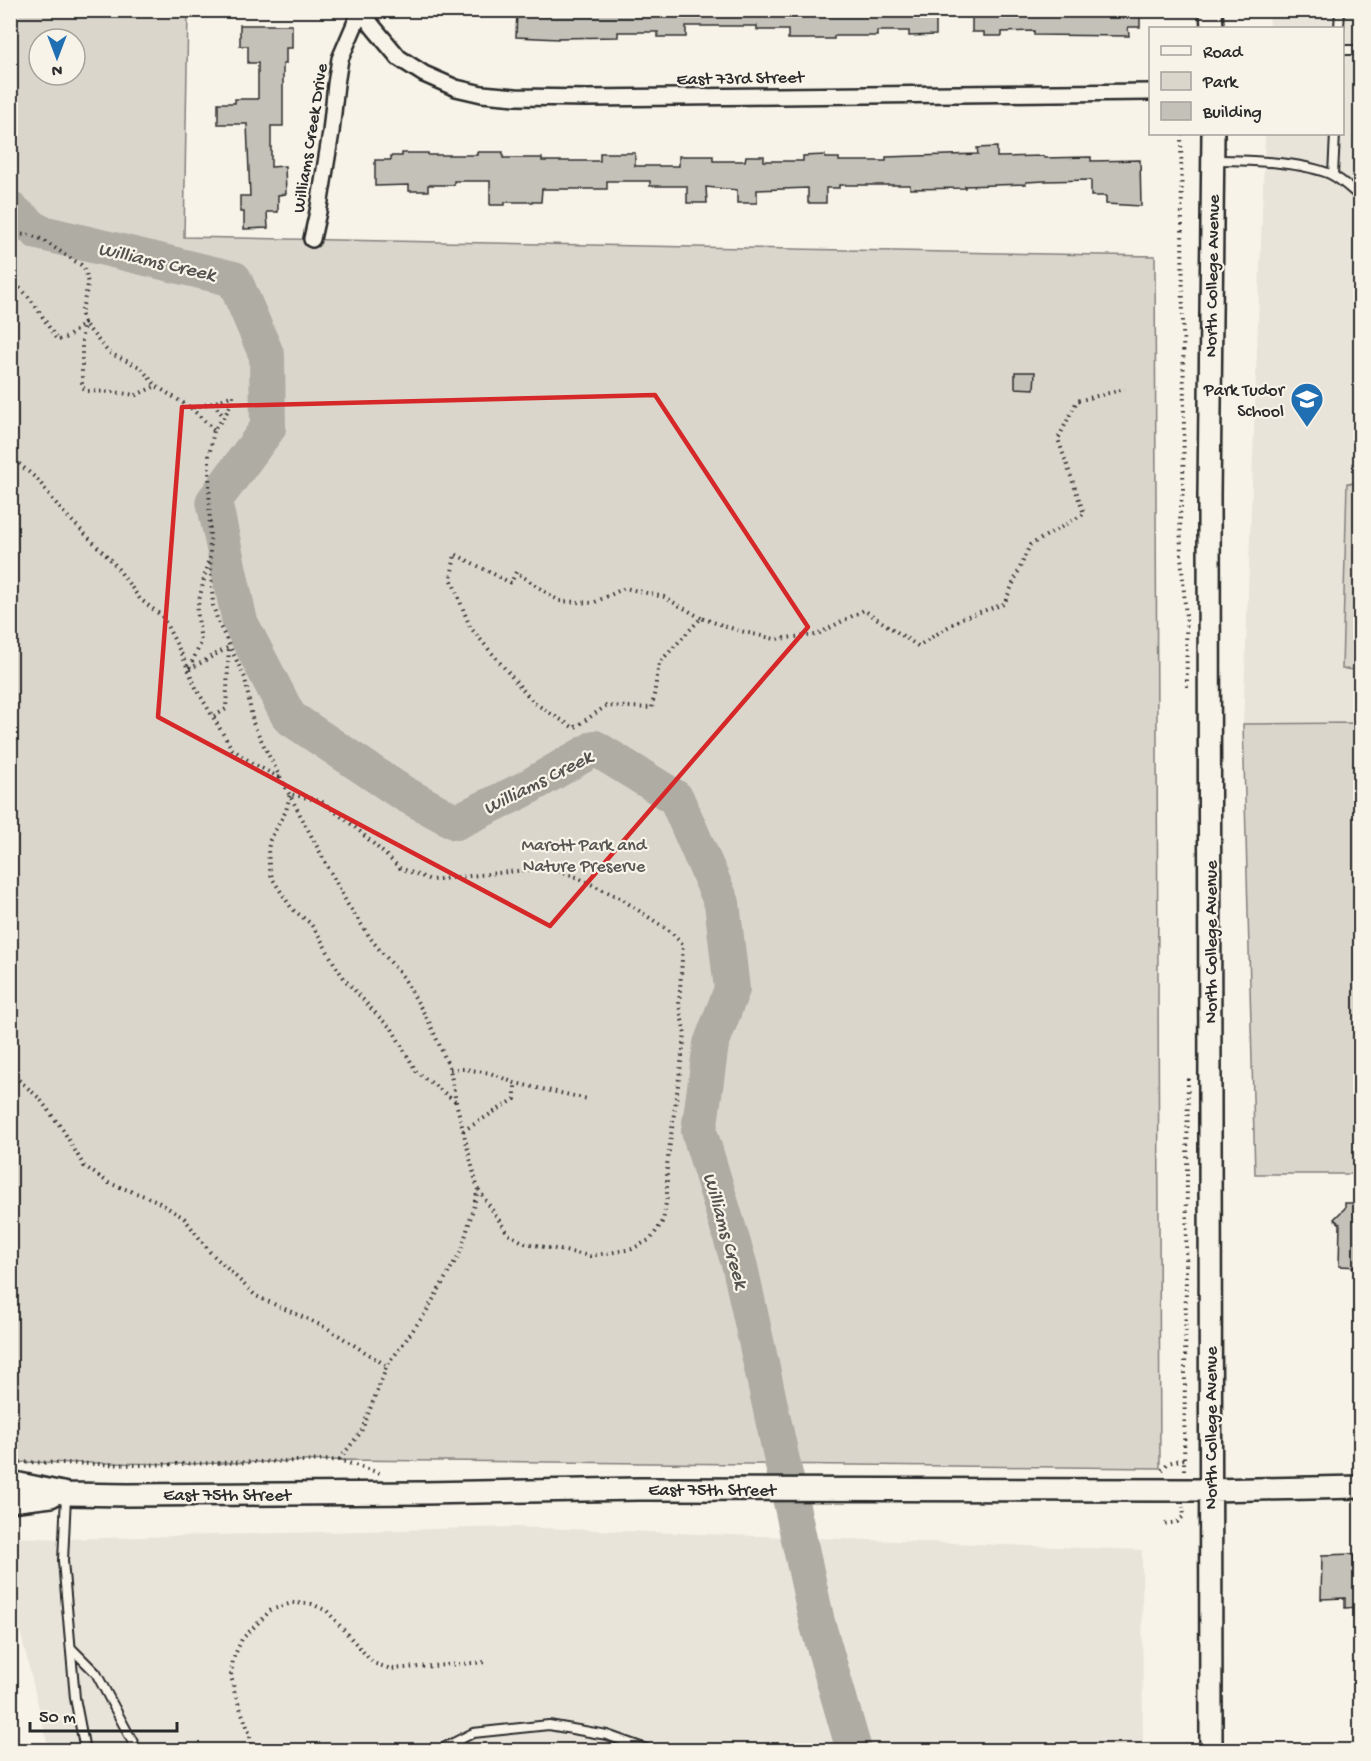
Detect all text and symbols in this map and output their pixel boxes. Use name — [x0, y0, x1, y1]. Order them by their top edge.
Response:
north arrow — [27, 27, 87, 87]
legend — [1149, 27, 1344, 135]
text: Road — [1203, 43, 1244, 64]
text: N — [51, 59, 62, 78]
street label: Williams Creek Drive — [289, 62, 334, 215]
street label: East 73rd Street — [676, 68, 806, 91]
text: Park — [1202, 73, 1239, 94]
text: Building — [1202, 103, 1262, 124]
street label: North College Avenue — [1202, 194, 1225, 358]
water label: Williams Creek — [95, 239, 219, 289]
place label: Park Tudor School — [1203, 381, 1286, 423]
school or university icon: Park Tudor School — [1289, 381, 1325, 428]
water label: Williams Creek — [480, 746, 599, 821]
park label: Marott Park and Nature Preserve — [522, 836, 648, 878]
street label: North College Avenue — [1202, 860, 1223, 1023]
water label: Williams Creek — [696, 1170, 752, 1294]
street label: North College Avenue — [1202, 1346, 1223, 1509]
street label: East 75th Street — [648, 1481, 777, 1502]
street label: East 75th Street — [163, 1486, 292, 1507]
scale bar — [30, 1695, 177, 1733]
text: 50 m — [39, 1708, 76, 1729]

